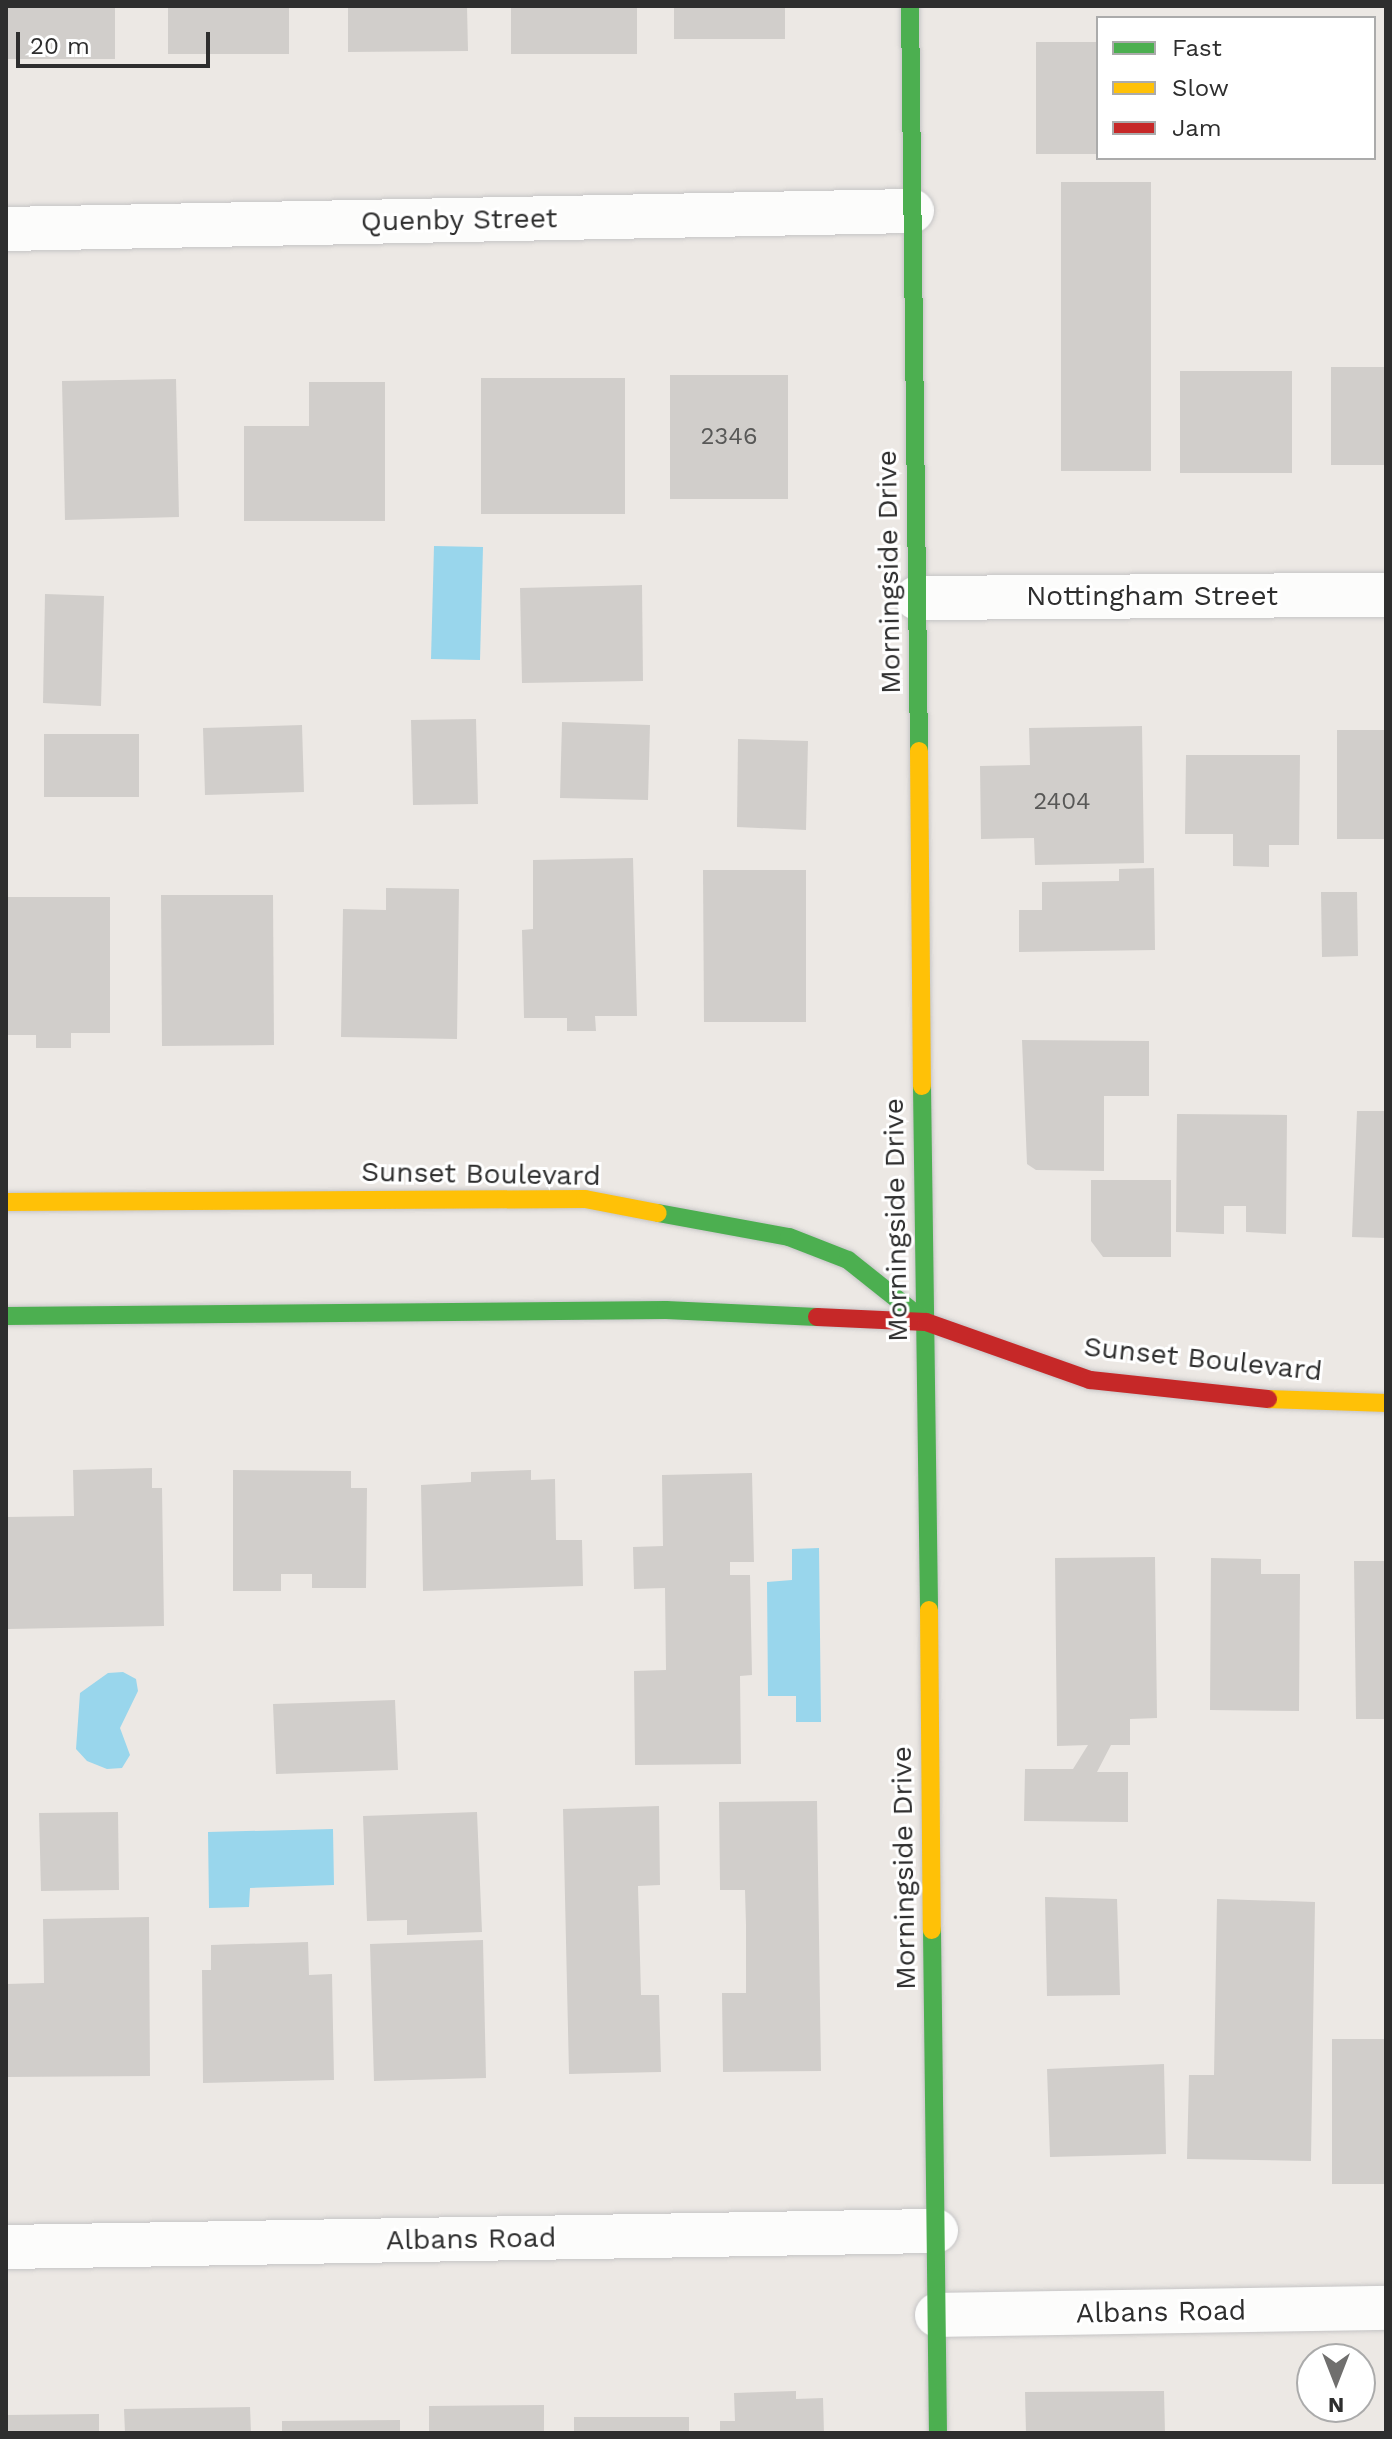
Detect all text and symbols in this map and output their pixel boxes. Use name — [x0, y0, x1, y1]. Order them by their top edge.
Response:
scale bar — [20, 16, 214, 66]
legend — [1096, 16, 1376, 160]
text: 20 m — [30, 32, 90, 60]
text: Fast — [1172, 34, 1222, 62]
text: Slow — [1172, 74, 1229, 102]
text: Jam — [1172, 114, 1222, 142]
street label: Quenby Street — [360, 201, 558, 239]
house number: 2346 — [700, 423, 758, 451]
street label: Morningside Drive — [870, 450, 908, 694]
street label: Nottingham Street — [1026, 579, 1278, 613]
house number: 2404 — [1033, 788, 1091, 816]
street label: Morningside Drive — [877, 1098, 915, 1342]
street label: Sunset Boulevard — [361, 1155, 601, 1193]
street label: Sunset Boulevard — [1082, 1330, 1324, 1388]
street label: Morningside Drive — [885, 1746, 923, 1990]
street label: Albans Road — [386, 2221, 556, 2257]
street label: Albans Road — [1076, 2294, 1246, 2330]
north arrow — [1296, 2343, 1376, 2423]
text: N — [1328, 2393, 1344, 2418]

